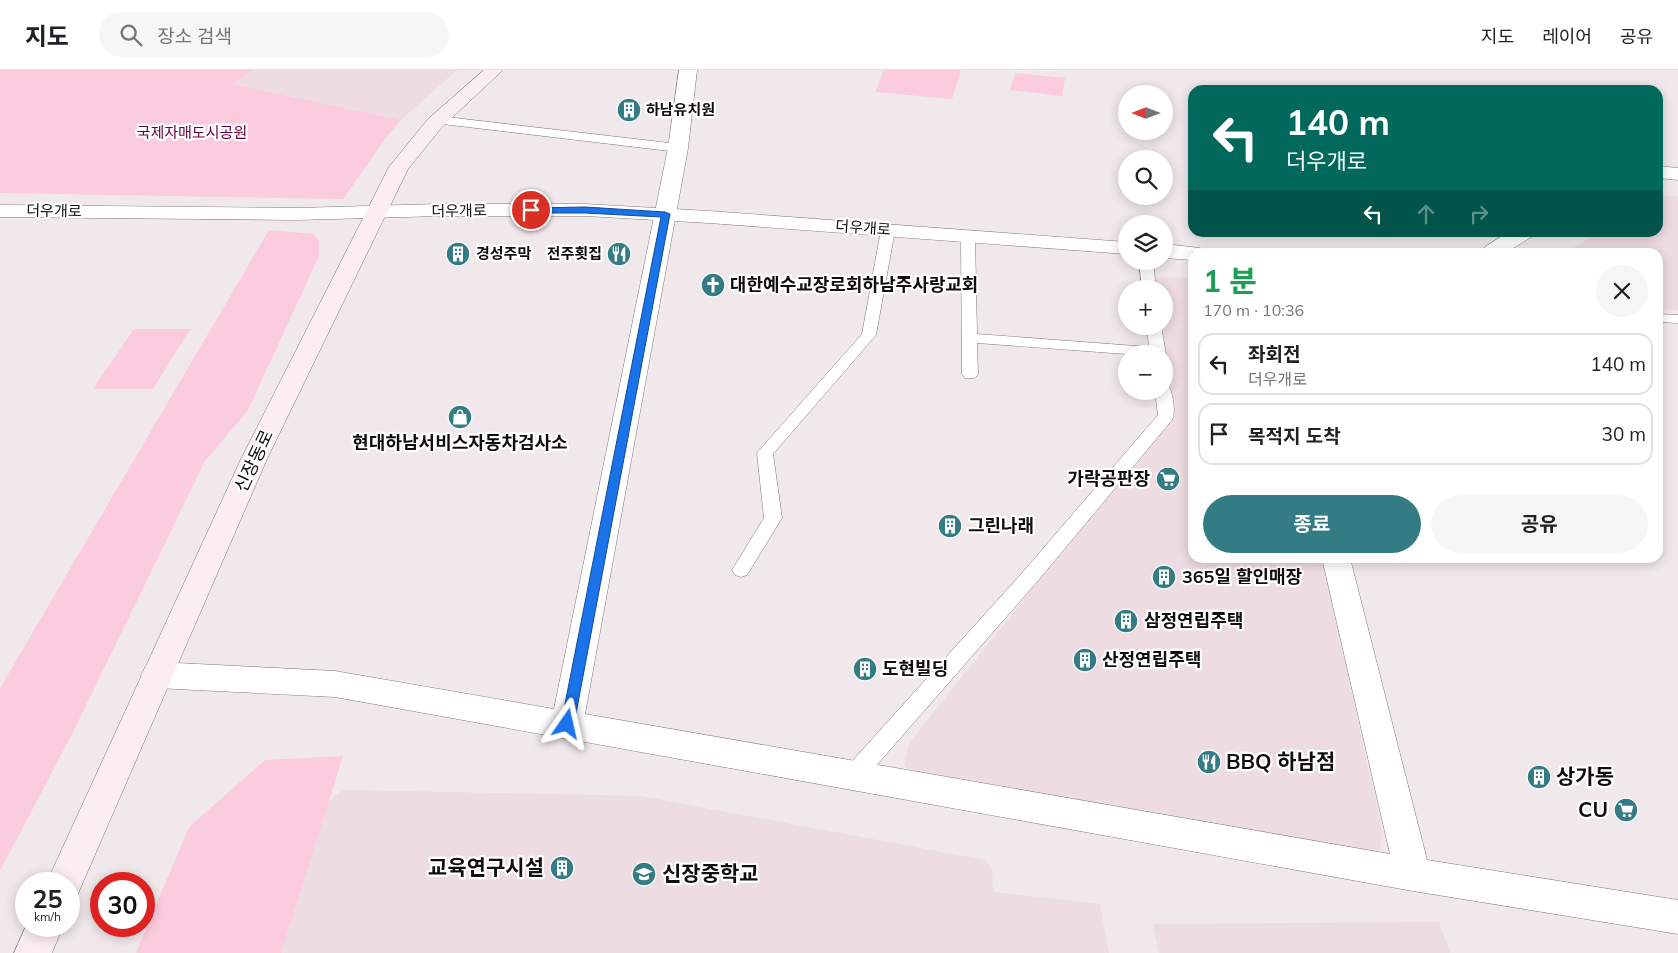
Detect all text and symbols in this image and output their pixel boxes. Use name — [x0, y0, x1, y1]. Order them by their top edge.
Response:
search box — [99, 12, 449, 57]
text: 지도 — [25, 21, 69, 51]
icon: search — [117, 21, 145, 49]
text: 장소 검색 — [157, 24, 232, 48]
text: 지도 — [1481, 25, 1514, 48]
text: 레이어 — [1542, 25, 1592, 48]
text: 공유 — [1620, 25, 1653, 48]
north arrow — [1118, 85, 1172, 140]
map controls — [1118, 85, 1173, 400]
building icon: 하남유치원 — [616, 97, 642, 123]
place label: 하남유치원 — [646, 100, 715, 119]
text: 140 m — [1286, 100, 1390, 144]
icon: left — [1203, 105, 1268, 170]
park label: 국제자매도시공원 — [137, 123, 247, 142]
text: 더우개로 — [1286, 147, 1367, 175]
button: search — [1118, 150, 1173, 205]
pin — [510, 189, 552, 231]
icon: arrive — [517, 196, 545, 224]
icon: left — [1359, 200, 1387, 228]
icon: ahead — [1412, 200, 1440, 228]
icon: right — [1465, 200, 1493, 228]
street label: 더우개로 — [26, 201, 82, 220]
street label: 더우개로 — [431, 201, 487, 220]
button: layers — [1118, 215, 1173, 270]
street label: 더우개로 — [835, 216, 891, 239]
building icon: 경성주막 — [445, 241, 471, 267]
restaurant icon: 전주횟집 — [606, 241, 632, 267]
place label: 경성주막 — [476, 244, 531, 263]
place label: 전주횟집 — [547, 244, 602, 263]
text: 1 분 — [1203, 262, 1257, 300]
button: close — [1596, 265, 1648, 317]
church icon: 대한예수교장로회하남주사랑교회 — [700, 272, 726, 298]
place label: 대한예수교장로회하남주사랑교회 — [730, 273, 978, 296]
button: + — [1118, 280, 1173, 335]
text: 170 m · 10:36 — [1203, 300, 1304, 320]
text: 좌회전 — [1248, 342, 1300, 366]
button: − — [1118, 345, 1173, 400]
icon: left — [1205, 350, 1233, 378]
text: 140 m — [1590, 352, 1646, 376]
text: 더우개로 — [1248, 369, 1307, 389]
shop icon: 현대하남서비스자동차검사소 — [447, 404, 473, 430]
icon: arrive — [1205, 420, 1233, 448]
text: 30 m — [1602, 422, 1646, 446]
text: 목적지 도착 — [1248, 424, 1341, 448]
street label: 신장동로 — [229, 426, 278, 496]
place label: 현대하남서비스자동차검사소 — [352, 431, 568, 454]
supermarket icon: 가락공판장 — [1155, 466, 1181, 492]
place label: 가락공판장 — [1067, 467, 1150, 490]
button: 종료 — [1203, 495, 1421, 553]
button: 공유 — [1431, 495, 1648, 553]
building icon: 그린나래 — [937, 513, 963, 539]
place label: 그린나래 — [968, 514, 1034, 537]
building icon: 365일 할인매장 — [1151, 564, 1177, 590]
place label: 365일 할인매장 — [1182, 565, 1303, 588]
building icon: 삼정연립주택 — [1113, 608, 1139, 634]
place label: 삼정연립주택 — [1144, 609, 1243, 632]
building icon: 산정연립주택 — [1072, 647, 1098, 673]
place label: 산정연립주택 — [1102, 648, 1201, 671]
building icon: 도현빌딩 — [852, 656, 878, 682]
place label: 도현빌딩 — [882, 657, 948, 680]
position arrow — [540, 697, 592, 749]
place label: BBQ 하남점 — [1226, 748, 1335, 774]
restaurant icon: BBQ 하남점 — [1196, 749, 1222, 775]
place label: 상가동 — [1556, 763, 1614, 789]
building icon: 상가동 — [1526, 764, 1552, 790]
place label: CU — [1578, 796, 1608, 822]
supermarket icon: CU — [1613, 797, 1639, 823]
place label: 교육연구시설 — [428, 854, 544, 880]
building icon: 교육연구시설 — [549, 855, 575, 881]
place label: 신장중학교 — [662, 860, 759, 886]
school or university icon: 신장중학교 — [631, 861, 657, 887]
speed limit sign: 30 — [90, 872, 155, 937]
text: 25 — [32, 883, 63, 914]
text: km/h — [34, 909, 61, 924]

